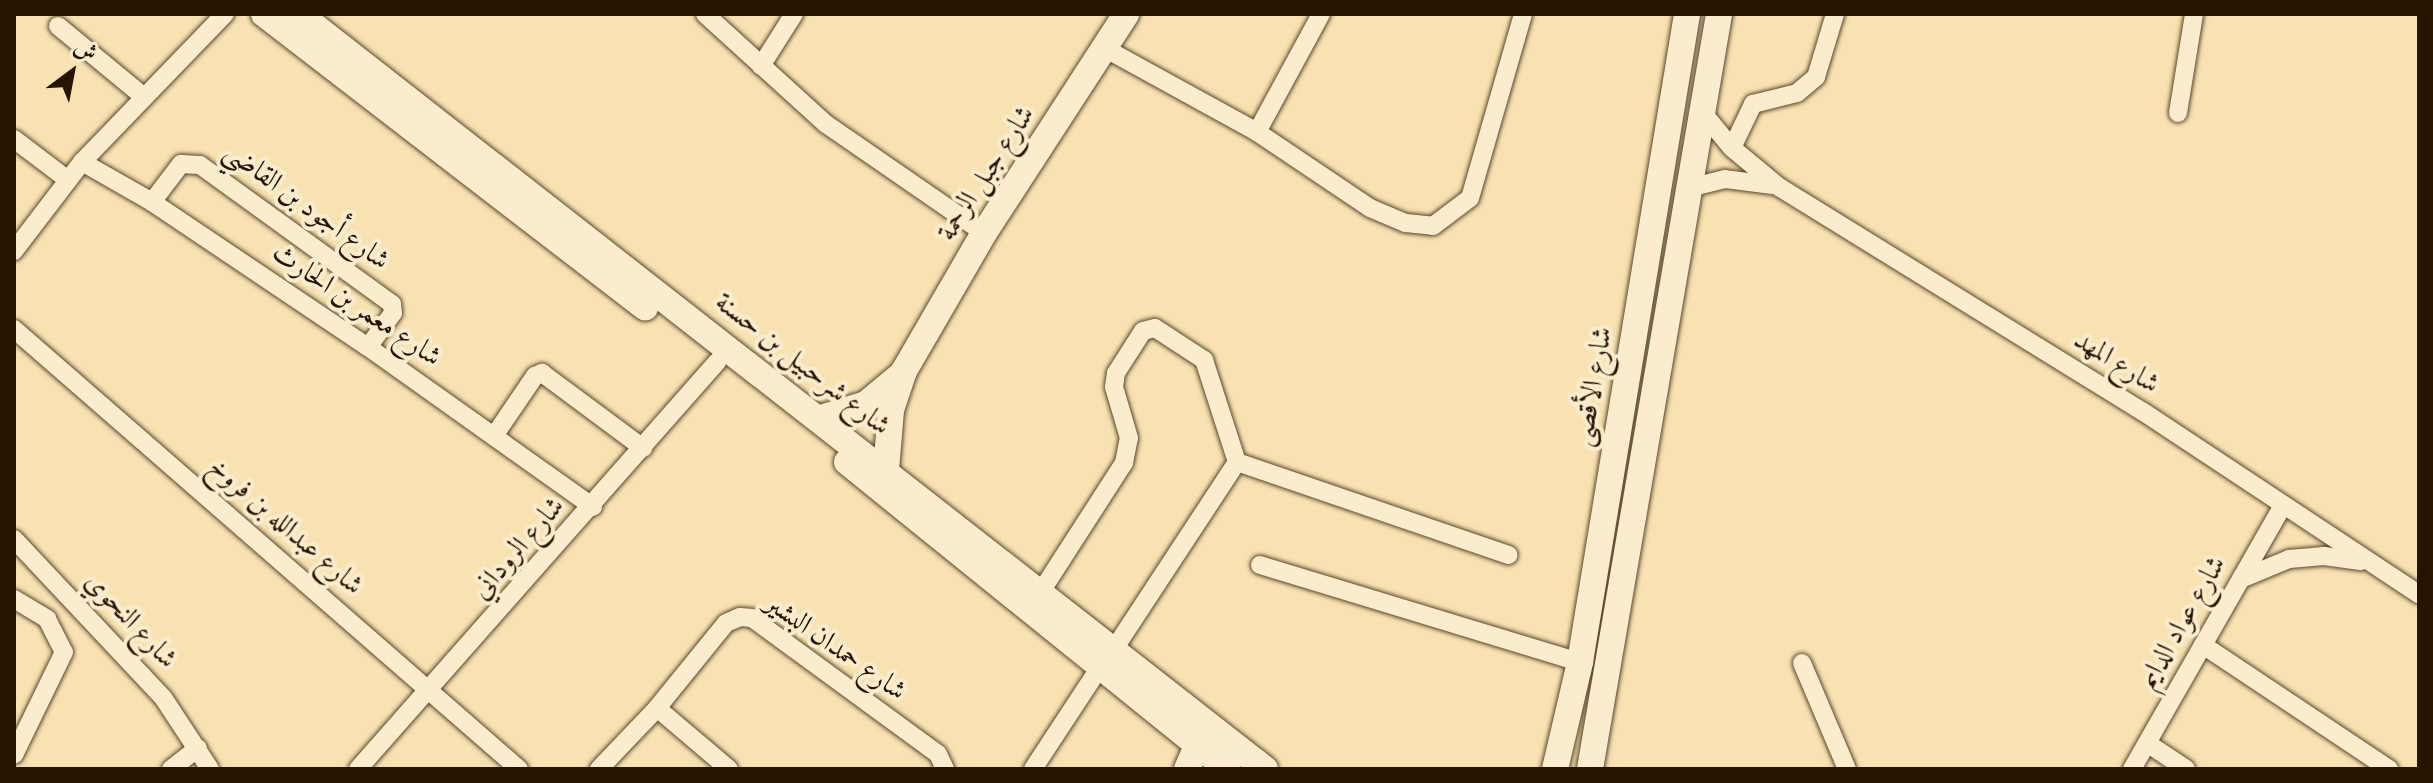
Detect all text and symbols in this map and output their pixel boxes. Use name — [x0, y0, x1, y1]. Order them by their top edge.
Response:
north arrow — [32, 32, 112, 112]
text: ش — [68, 32, 102, 70]
street label: شارع جبل الرحمة — [931, 100, 1043, 248]
street label: شارع أجود بن القاضي — [217, 136, 395, 278]
street label: شارع معمر بن الحارث — [265, 237, 447, 375]
street label: شارع شرحبيل بن حسنة — [708, 286, 896, 444]
street label: شارع الأقصى — [1567, 324, 1621, 450]
street label: شارع المهد — [2067, 324, 2165, 402]
street label: شارع عبدالله بن فروخ — [201, 451, 369, 603]
street label: شارع الروداني — [465, 491, 573, 607]
street label: شارع عواد الدايم — [2131, 551, 2235, 695]
street label: شارع النحوي — [77, 566, 183, 676]
street label: شارع حمدان البشير — [758, 587, 912, 709]

